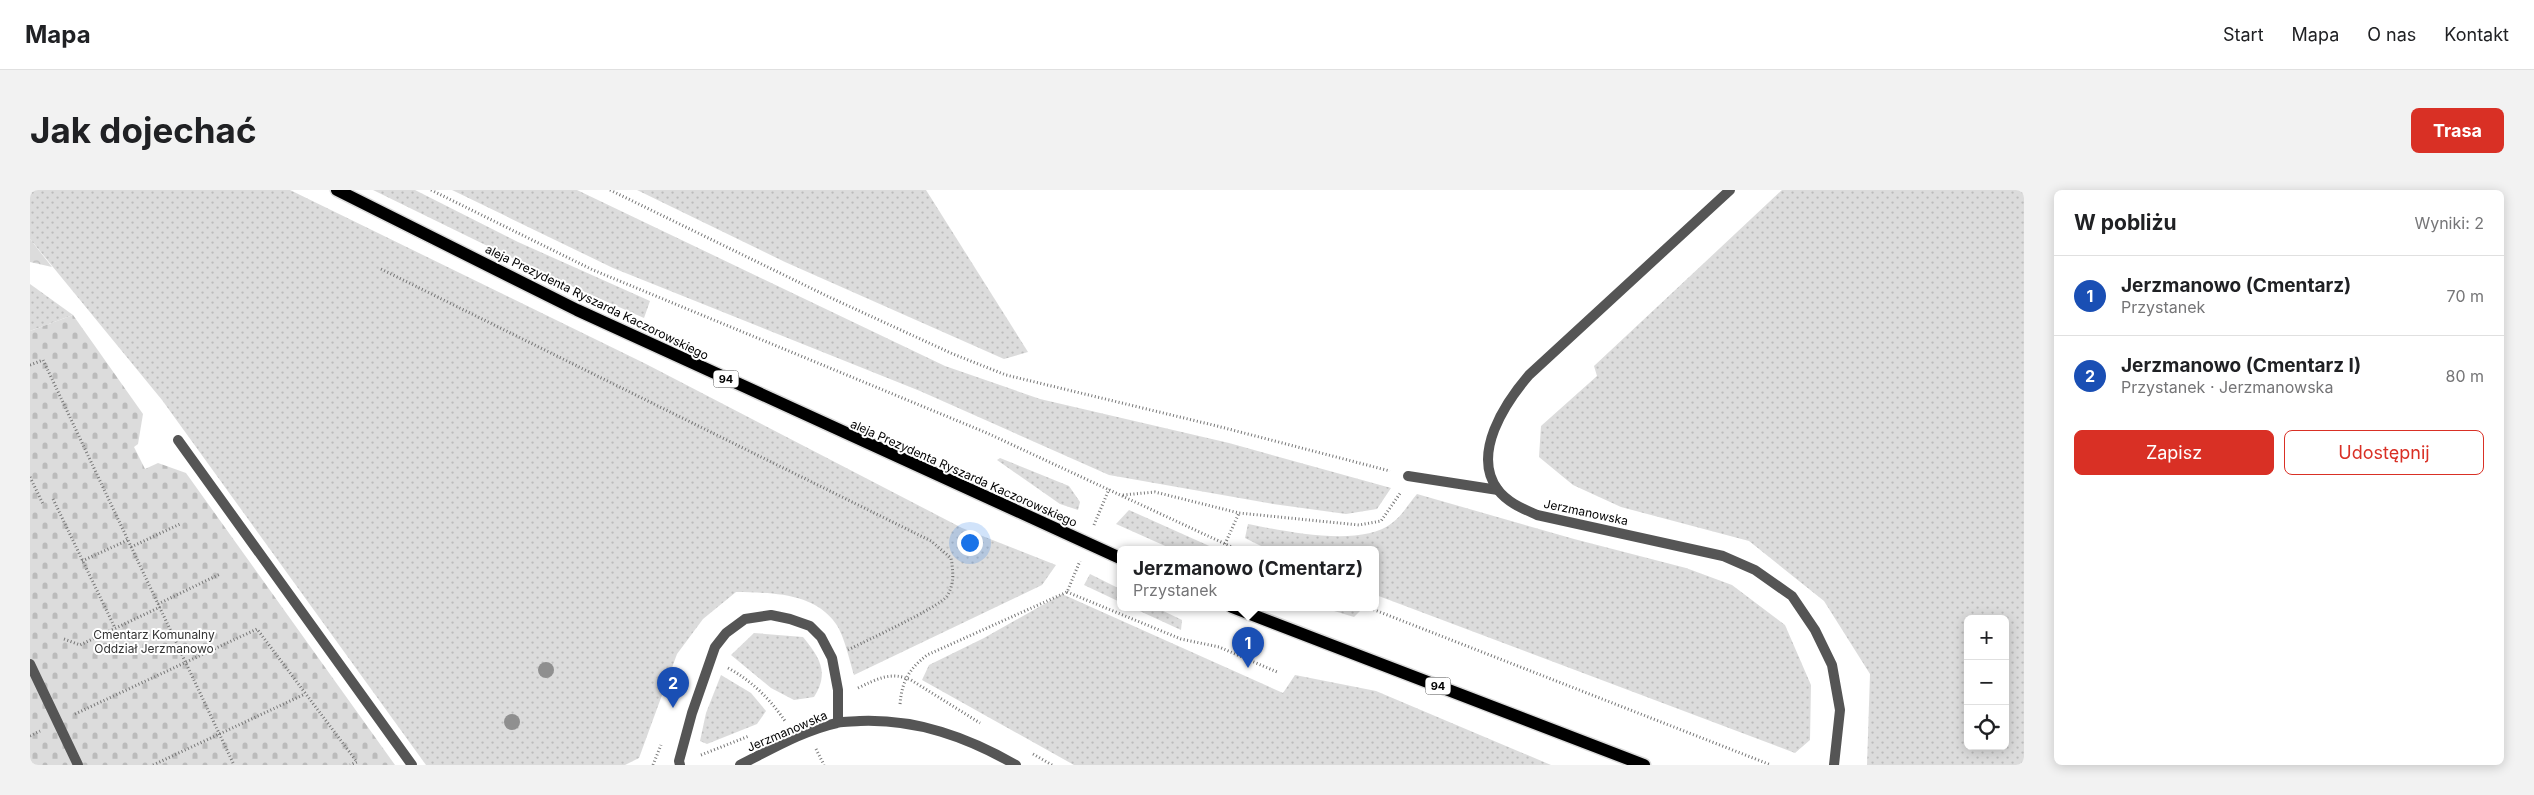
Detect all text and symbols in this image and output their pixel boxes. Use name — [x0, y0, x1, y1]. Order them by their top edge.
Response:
text: Mapa — [25, 20, 91, 49]
text: Start — [2223, 24, 2264, 45]
text: Mapa — [2292, 24, 2339, 45]
text: O nas — [2367, 24, 2416, 45]
text: Kontakt — [2444, 24, 2509, 45]
button: Trasa — [2411, 108, 2504, 153]
text: Jak dojechać — [30, 109, 257, 151]
text: W pobliżu — [2074, 210, 2177, 235]
text: Wyniki: 2 — [2414, 213, 2484, 233]
street label: aleja Prezydenta Ryszarda Kaczorowskiego — [483, 241, 711, 363]
text: Jerzmanowo (Cmentarz) — [2121, 274, 2351, 297]
text: 1 — [2087, 286, 2093, 306]
text: 70 m — [2447, 286, 2484, 306]
text: Przystanek — [2121, 297, 2205, 317]
text: Jerzmanowo (Cmentarz I) — [2121, 354, 2361, 377]
text: 2 — [2085, 366, 2095, 386]
text: 80 m — [2445, 366, 2484, 386]
road number: 94 — [714, 370, 738, 388]
text: Przystanek · Jerzmanowska — [2121, 377, 2333, 397]
street label: aleja Prezydenta Ryszarda Kaczorowskiego — [848, 416, 1080, 530]
button: Zapisz — [2074, 430, 2274, 475]
button: Udostępnij — [2284, 430, 2484, 475]
street label: Jerzmanowska — [1542, 496, 1630, 528]
your location — [957, 530, 983, 556]
popup — [1117, 546, 1379, 611]
text: Jerzmanowo (Cmentarz) — [1133, 557, 1363, 580]
text: Przystanek — [1133, 580, 1217, 600]
map controls — [1964, 615, 2009, 750]
button: + — [1964, 615, 2009, 660]
park label: Cmentarz Komunalny Oddział Jerzmanowo — [93, 627, 215, 656]
pin: 1 — [1232, 627, 1264, 668]
button: − — [1964, 660, 2009, 705]
pin: 2 — [657, 667, 689, 708]
road number: 94 — [1426, 678, 1450, 694]
button: locate — [1964, 705, 2009, 750]
street label: Jerzmanowska — [745, 707, 829, 755]

